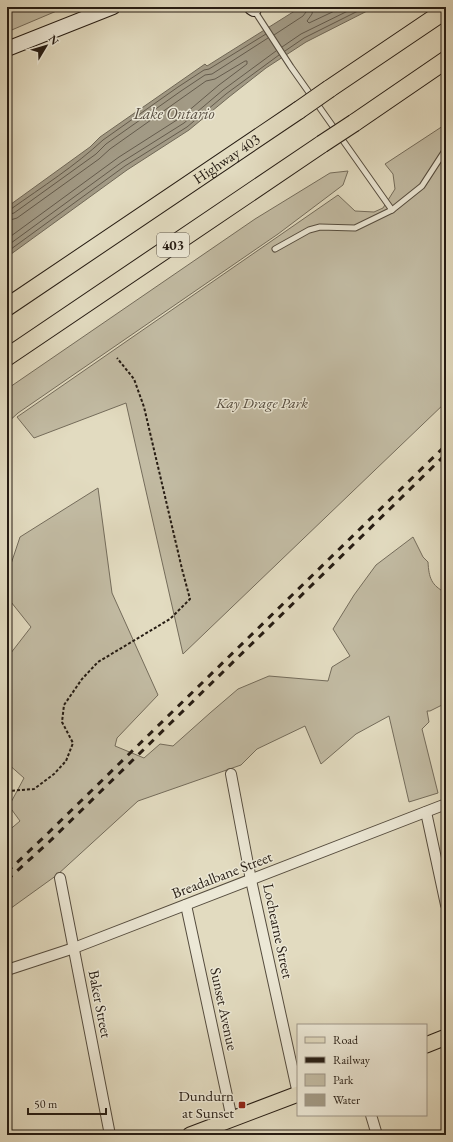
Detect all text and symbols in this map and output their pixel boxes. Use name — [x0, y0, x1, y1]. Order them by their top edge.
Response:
north arrow — [26, 26, 66, 66]
text: N — [46, 32, 62, 48]
water label: Lake Ontario — [132, 103, 215, 124]
street label: Highway 403 — [189, 129, 264, 188]
road number: 403 — [157, 233, 189, 257]
park label: Kay Drage Park — [215, 393, 308, 412]
street label: Breadalbane Street — [169, 847, 275, 902]
street label: Lochearne Street — [259, 882, 298, 980]
street label: Sunset Avenue — [206, 966, 243, 1052]
street label: Baker Street — [85, 968, 116, 1040]
legend — [297, 1024, 427, 1116]
text: Road — [333, 1032, 359, 1048]
text: Railway — [333, 1052, 371, 1068]
text: Park — [333, 1072, 354, 1088]
place label: Dundurn at Sunset — [178, 1086, 234, 1122]
scale bar — [28, 1090, 106, 1116]
text: Water — [333, 1092, 360, 1108]
text: 50 m — [34, 1096, 58, 1112]
marker: Dundurn at Sunset — [237, 1100, 247, 1110]

